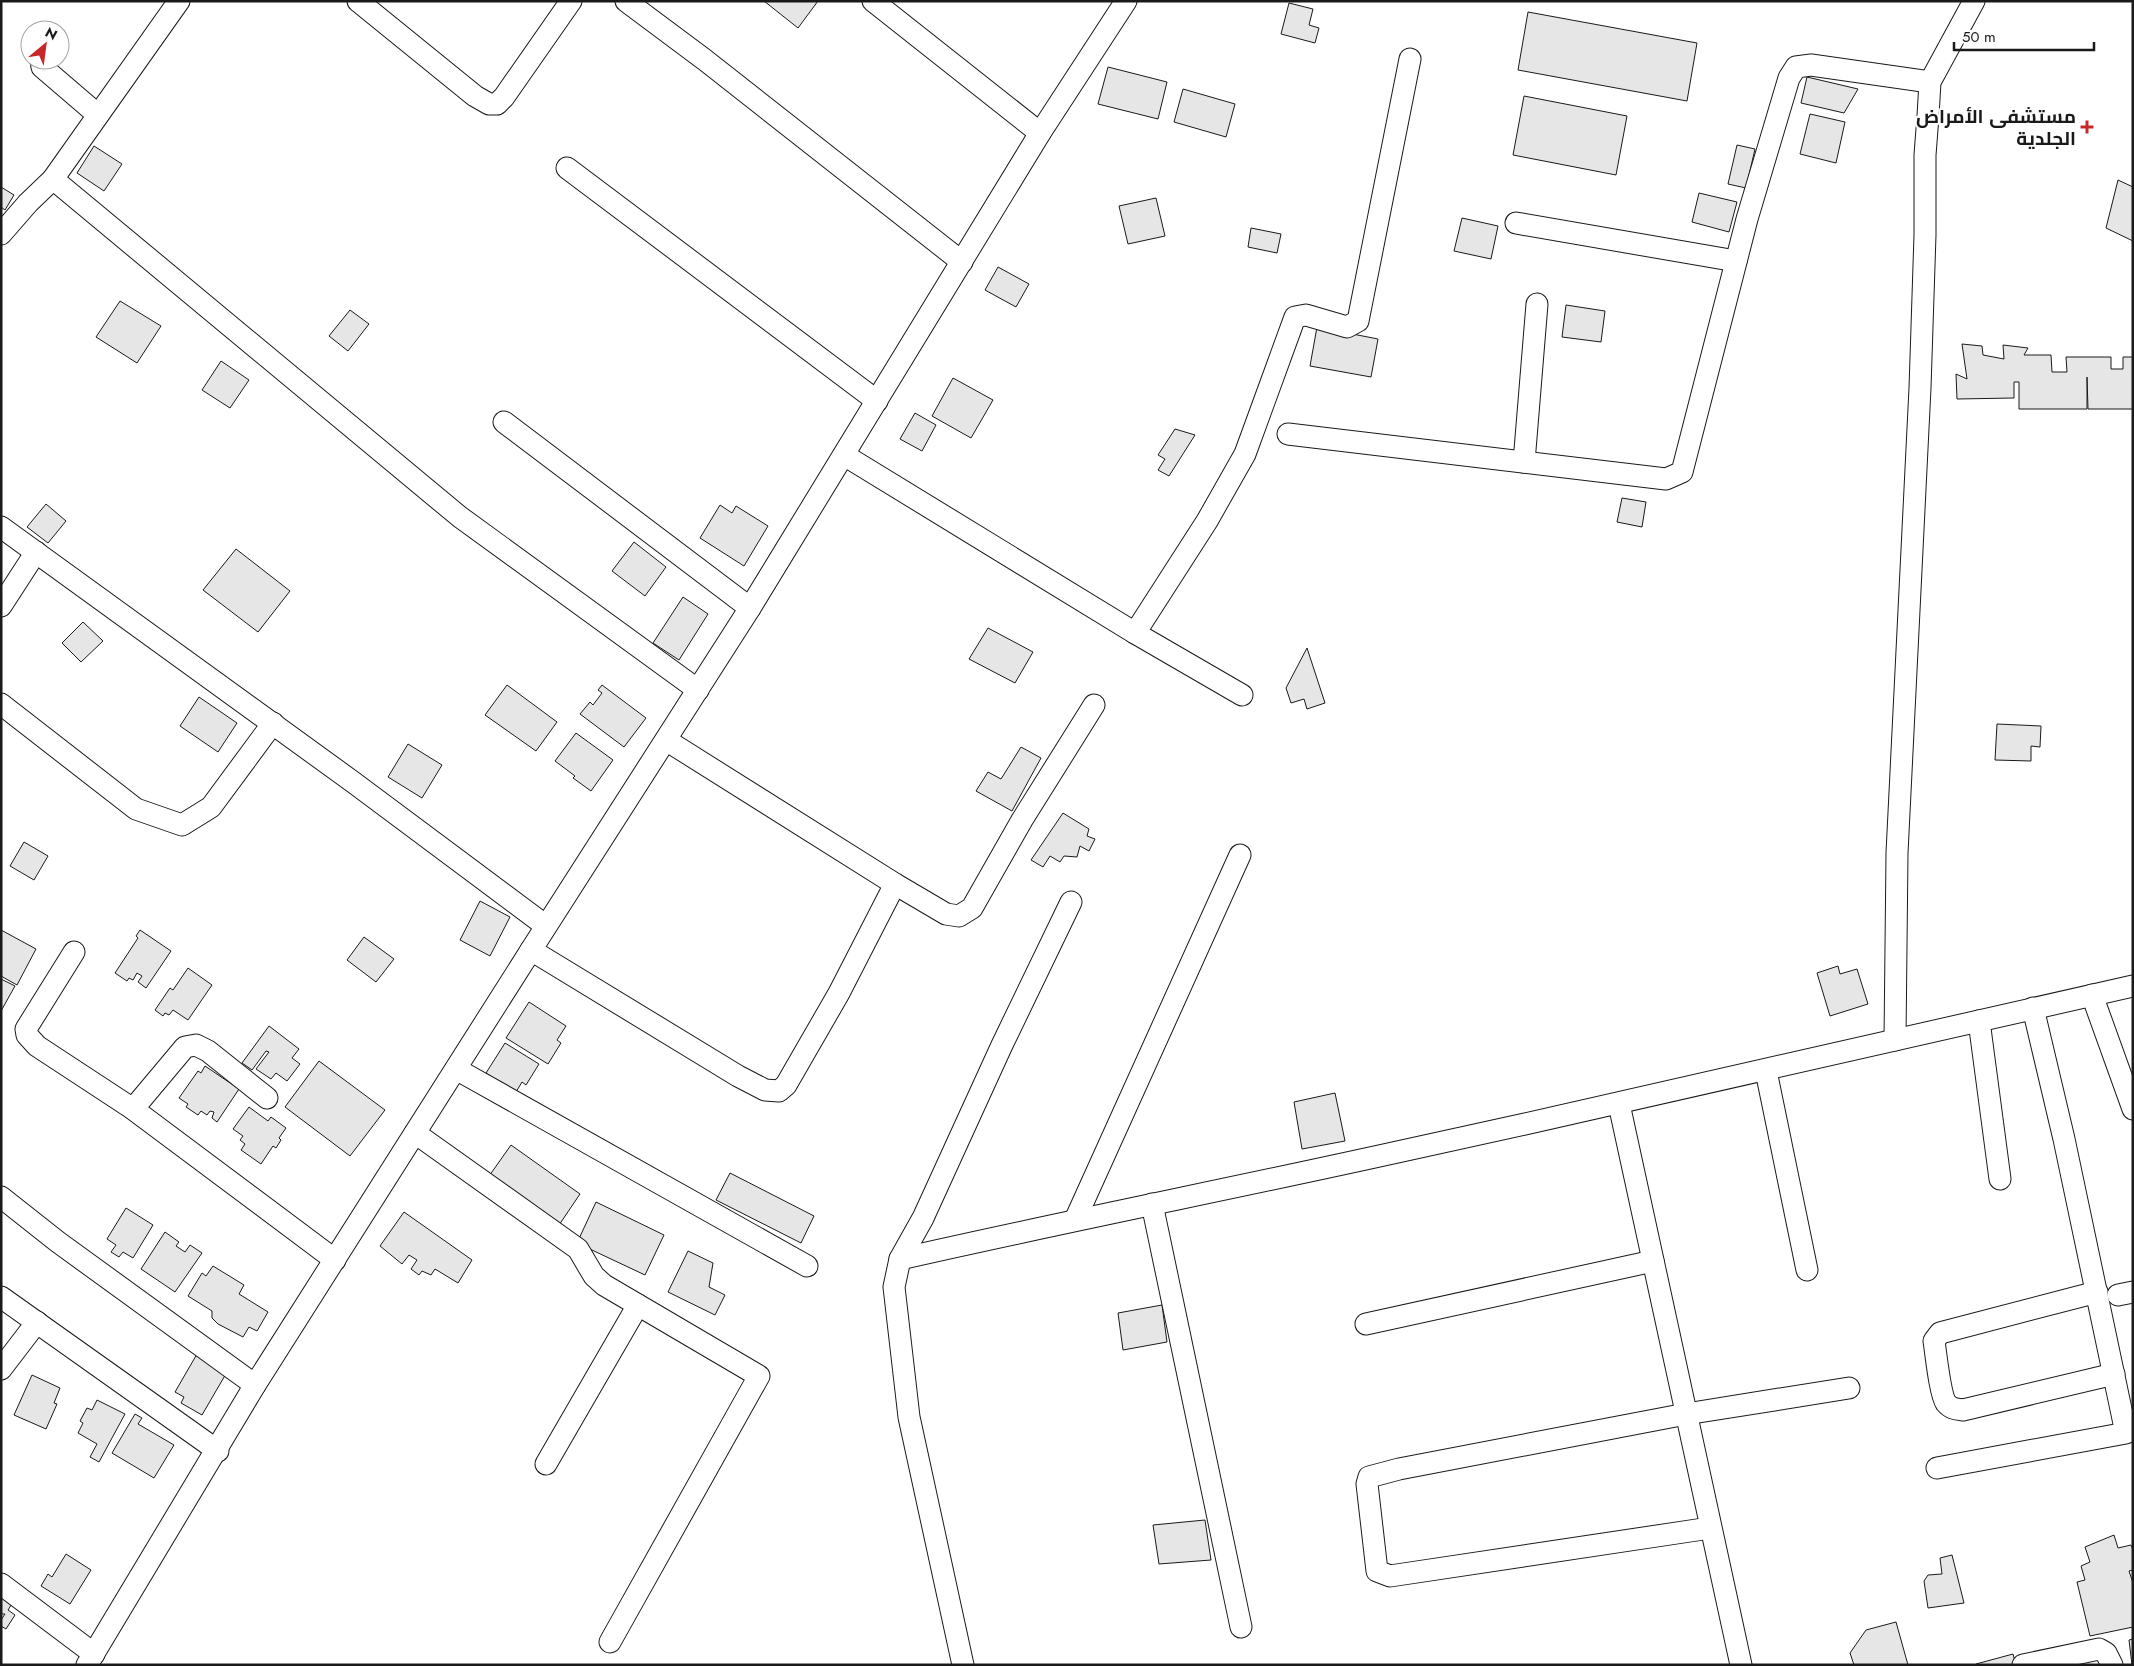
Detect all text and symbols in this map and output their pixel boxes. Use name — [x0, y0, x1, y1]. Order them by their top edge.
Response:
north arrow — [20, 20, 70, 70]
scale bar — [1954, 20, 2094, 52]
text: N — [42, 22, 61, 45]
text: 50 m — [1962, 26, 1996, 48]
place label: مستشفى الأمراض الجلدية — [1916, 103, 2076, 152]
marker: مستشفى الأمراض الجلدية — [2080, 120, 2094, 134]

